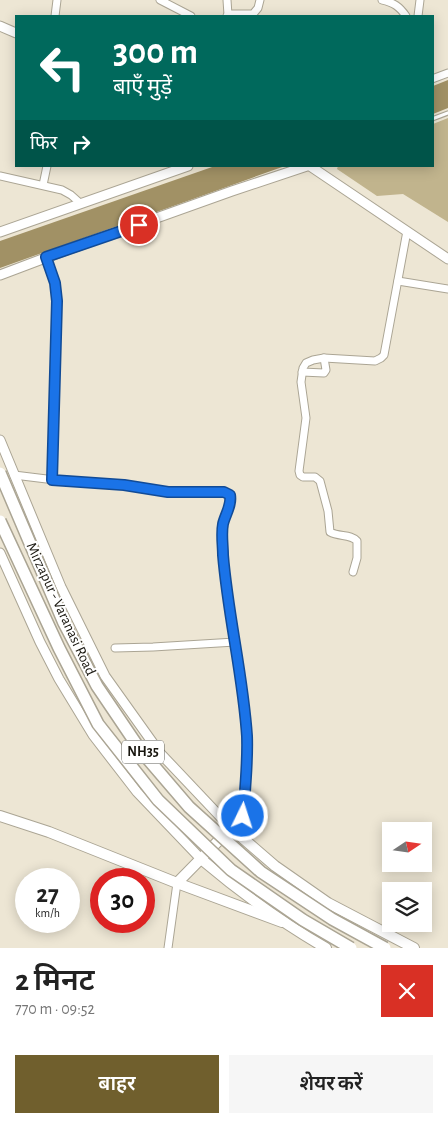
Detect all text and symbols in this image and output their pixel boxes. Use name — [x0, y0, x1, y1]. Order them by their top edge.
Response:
icon: left — [30, 35, 95, 100]
text: 300 m — [113, 35, 198, 70]
text: बाएँ मुड़ें — [113, 76, 172, 98]
icon: right — [67, 130, 95, 158]
text: फिर — [30, 134, 57, 153]
pin — [118, 204, 160, 246]
icon: arrive — [125, 211, 153, 239]
street label: Mirzapur - Varanasi Road — [24, 540, 99, 678]
road number: NH35 — [122, 740, 164, 764]
position arrow — [216, 789, 268, 841]
north arrow — [382, 822, 432, 872]
map controls — [382, 822, 432, 932]
speed limit sign: 30 — [90, 868, 155, 933]
text: 27 — [36, 882, 59, 907]
button: layers — [382, 882, 432, 932]
text: km/h — [35, 907, 60, 919]
button: close — [381, 965, 433, 1017]
text: 2 मिनट — [15, 966, 95, 996]
text: 770 m · 09:52 — [15, 1001, 95, 1017]
button: बाहर — [15, 1055, 219, 1113]
button: शेयर करें — [229, 1055, 433, 1113]

